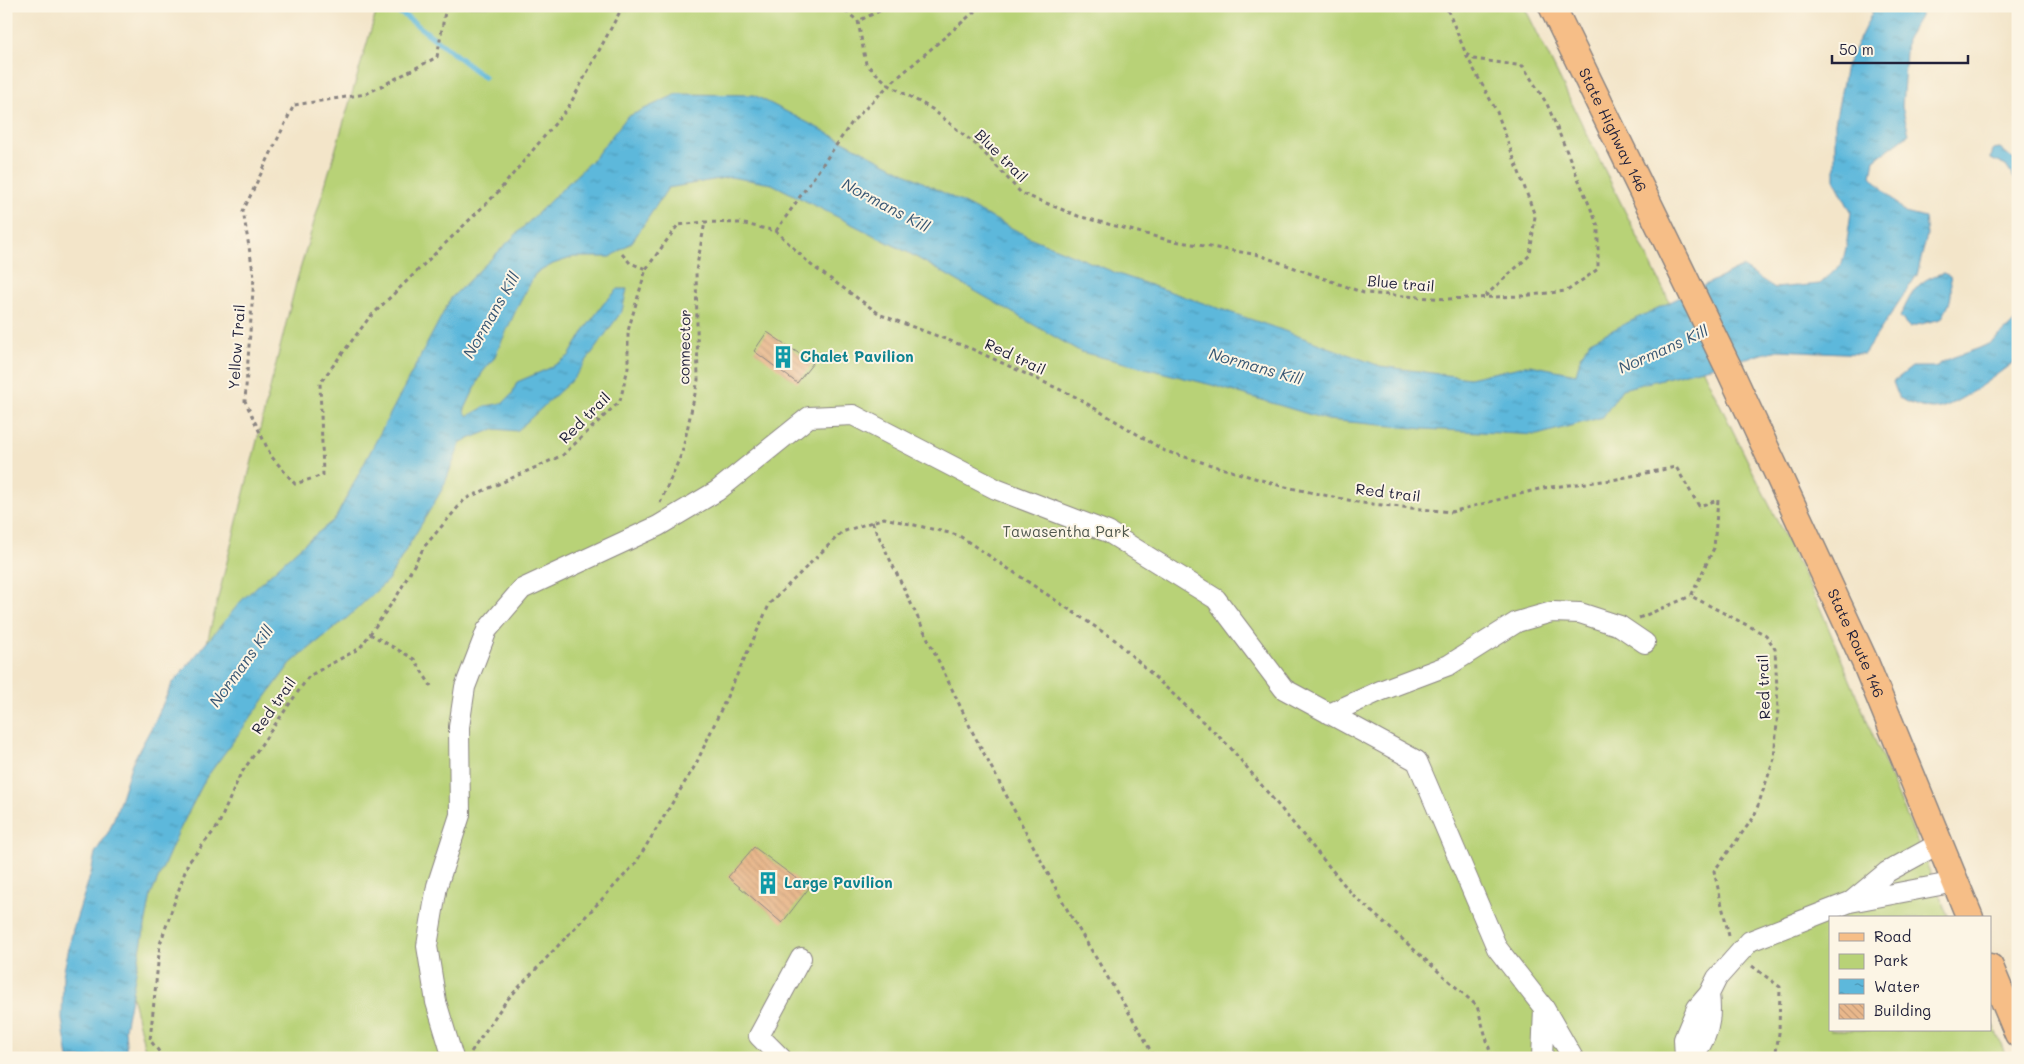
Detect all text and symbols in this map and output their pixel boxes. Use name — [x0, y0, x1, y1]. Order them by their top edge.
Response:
scale bar — [1832, 32, 1968, 64]
text: 50 m — [1839, 39, 1874, 59]
street label: State Highway 146 — [1575, 64, 1652, 195]
street label: Blue trail — [971, 124, 1033, 186]
water label: Normans Kill — [839, 173, 934, 236]
water label: Normans Kill — [457, 268, 524, 362]
street label: Blue trail — [1367, 270, 1435, 296]
street label: Yellow Trail — [223, 304, 249, 390]
street label: connector — [673, 309, 695, 385]
water label: Normans Kill — [1614, 319, 1711, 378]
street label: Red trail — [982, 333, 1049, 379]
water label: Normans Kill — [1207, 342, 1305, 389]
building icon: Chalet Pavilion — [770, 344, 796, 370]
place label: Chalet Pavilion — [800, 346, 914, 366]
street label: Red trail — [554, 387, 614, 447]
street label: Red trail — [1355, 478, 1422, 506]
park label: Tawasentha Park — [1003, 521, 1129, 541]
street label: State Route 146 — [1823, 585, 1889, 700]
water label: Normans Kill — [204, 621, 277, 711]
street label: Red trail — [1752, 654, 1774, 720]
street label: Red trail — [246, 673, 300, 738]
building icon: Large Pavilion — [755, 870, 781, 896]
place label: Large Pavilion — [784, 872, 893, 892]
legend — [1829, 916, 1992, 1032]
text: Road — [1874, 926, 1911, 946]
text: Park — [1874, 950, 1908, 970]
text: Water — [1874, 976, 1920, 996]
text: Building — [1874, 1000, 1931, 1020]

